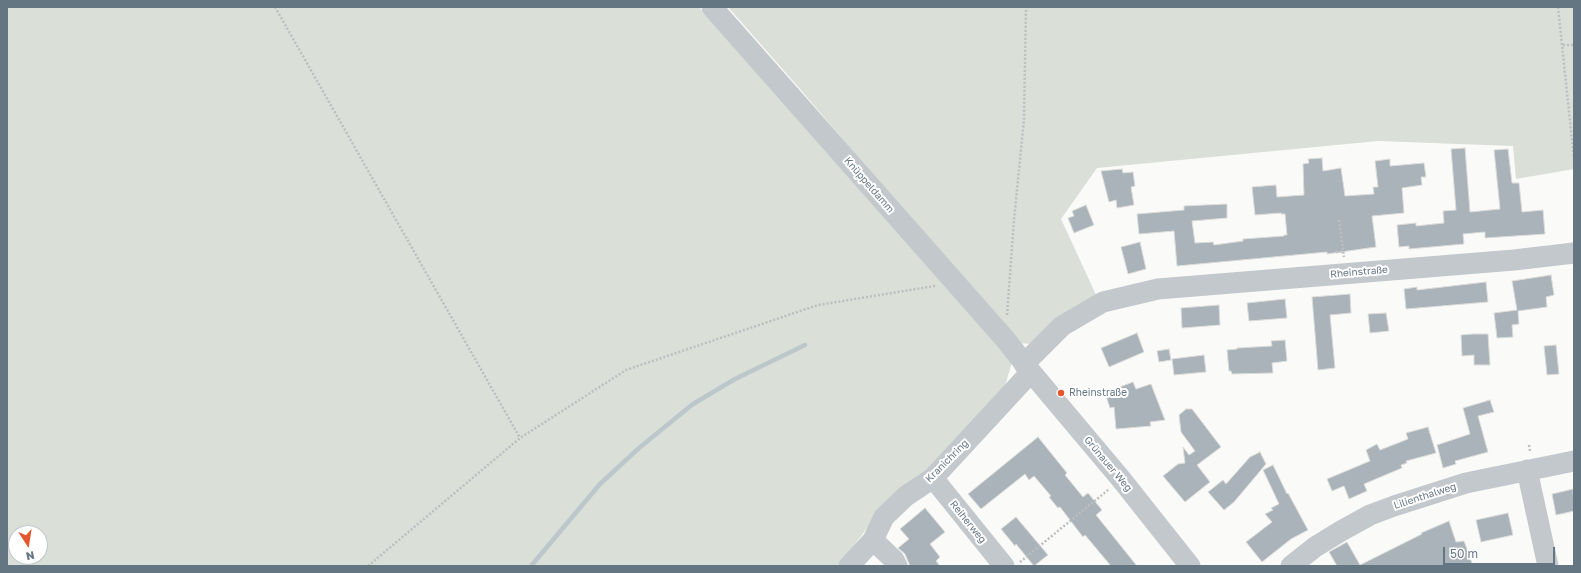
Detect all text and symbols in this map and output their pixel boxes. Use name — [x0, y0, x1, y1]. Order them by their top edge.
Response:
street label: Knüppeldamm — [842, 155, 896, 215]
street label: Rheinstraße — [1330, 263, 1388, 281]
place label: Rheinstraße — [1069, 387, 1127, 399]
marker: Rheinstraße — [1056, 388, 1066, 398]
street label: Grünauer Weg — [1081, 434, 1135, 494]
street label: Kranichring — [923, 437, 971, 485]
street label: Lilienthalweg — [1392, 480, 1458, 512]
street label: Reiherweg — [947, 498, 989, 546]
north arrow — [8, 525, 48, 565]
scale bar — [1445, 539, 1557, 565]
text: 50 m — [1450, 546, 1478, 561]
text: N — [25, 549, 36, 563]

